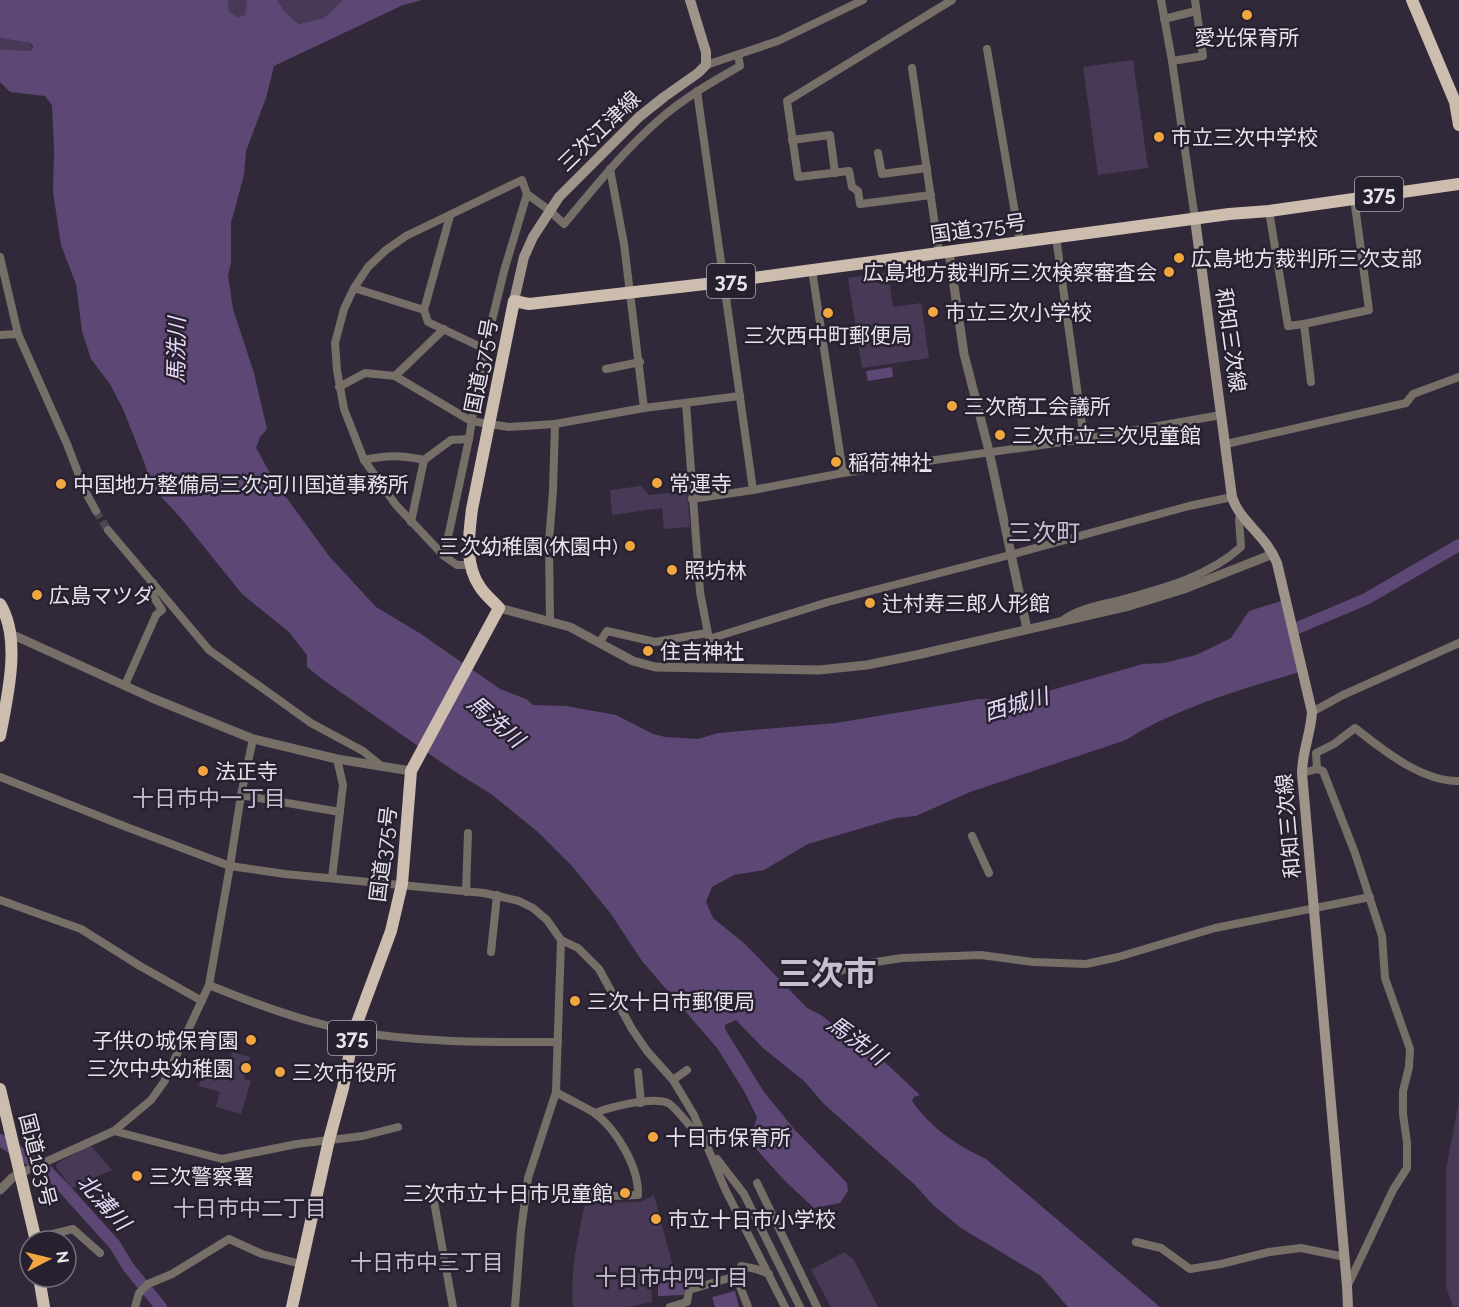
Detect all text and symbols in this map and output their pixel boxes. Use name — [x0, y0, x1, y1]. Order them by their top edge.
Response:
marker: 愛光保育所 — [1240, 8, 1254, 22]
place label: 愛光保育所 — [1195, 25, 1300, 50]
street label: 三次江津線 — [553, 86, 645, 176]
place label: 市立三次中学校 — [1171, 125, 1318, 150]
marker: 市立三次中学校 — [1152, 130, 1166, 144]
road number: 375 — [1355, 177, 1403, 211]
street label: 国道375号 — [928, 209, 1028, 247]
place label: 広島地方裁判所三次支部 — [1191, 246, 1422, 271]
marker: 広島地方裁判所三次支部 — [1172, 251, 1186, 265]
place label: 広島地方裁判所三次検察審査会 — [863, 260, 1157, 285]
road number: 375 — [707, 264, 755, 298]
marker: 広島地方裁判所三次検察審査会 — [1162, 265, 1176, 279]
street label: 和知三次線 — [1211, 286, 1251, 394]
place label: 市立三次小学校 — [945, 300, 1092, 325]
marker: 市立三次小学校 — [926, 305, 940, 319]
marker: 三次西中町郵便局 — [821, 306, 835, 320]
water label: 馬洗川 — [162, 315, 190, 383]
street label: 国道375号 — [460, 316, 502, 416]
place label: 三次西中町郵便局 — [744, 323, 912, 348]
place label: 三次商工会議所 — [964, 394, 1111, 419]
marker: 三次商工会議所 — [945, 399, 959, 413]
place label: 三次市立三次児童館 — [1012, 423, 1201, 448]
marker: 三次市立三次児童館 — [993, 428, 1007, 442]
place label: 稲荷神社 — [848, 450, 932, 475]
marker: 稲荷神社 — [829, 455, 843, 469]
place label: 常運寺 — [669, 471, 732, 496]
place label: 中国地方整備局三次河川国道事務所 — [73, 472, 409, 497]
marker: 常運寺 — [650, 476, 664, 490]
marker: 中国地方整備局三次河川国道事務所 — [54, 477, 68, 491]
district label: 三次町 — [1008, 518, 1080, 547]
place label: 三次幼稚園(休園中) — [439, 534, 618, 559]
marker: 三次幼稚園(休園中) — [623, 539, 637, 553]
place label: 照坊林 — [684, 558, 747, 583]
marker: 照坊林 — [665, 563, 679, 577]
place label: 広島マツダ — [49, 583, 154, 608]
marker: 広島マツダ — [30, 588, 44, 602]
place label: 辻村寿三郎人形館 — [882, 591, 1050, 616]
marker: 辻村寿三郎人形館 — [863, 596, 877, 610]
place label: 住吉神社 — [660, 639, 744, 664]
marker: 住吉神社 — [641, 644, 655, 658]
water label: 西城川 — [981, 682, 1053, 726]
water label: 馬洗川 — [463, 690, 531, 754]
place label: 法正寺 — [215, 759, 278, 784]
marker: 法正寺 — [196, 764, 210, 778]
street label: 和知三次線 — [1271, 773, 1305, 879]
district label: 十日市中一丁目 — [132, 785, 286, 811]
street label: 国道375号 — [365, 805, 401, 903]
district label: 三次市 — [778, 954, 877, 993]
place label: 三次十日市郵便局 — [587, 989, 755, 1014]
marker: 三次十日市郵便局 — [568, 994, 582, 1008]
water label: 馬洗川 — [823, 1010, 893, 1071]
road number: 375 — [328, 1021, 376, 1055]
place label: 子供の城保育園 — [92, 1028, 239, 1053]
marker: 子供の城保育園 — [244, 1033, 258, 1047]
place label: 三次中央幼稚園 — [87, 1056, 234, 1081]
place label: 三次市役所 — [292, 1060, 397, 1085]
marker: 三次中央幼稚園 — [239, 1061, 253, 1075]
marker: 三次市役所 — [273, 1065, 287, 1079]
street label: 国道183号 — [14, 1111, 62, 1209]
place label: 十日市保育所 — [665, 1125, 791, 1150]
marker: 十日市保育所 — [646, 1130, 660, 1144]
place label: 三次警察署 — [149, 1164, 254, 1189]
water label: 北溝川 — [72, 1169, 137, 1237]
marker: 三次警察署 — [130, 1169, 144, 1183]
place label: 三次市立十日市児童館 — [403, 1181, 613, 1206]
marker: 三次市立十日市児童館 — [618, 1186, 632, 1200]
district label: 十日市中二丁目 — [173, 1195, 327, 1221]
place label: 市立十日市小学校 — [668, 1207, 836, 1232]
marker: 市立十日市小学校 — [649, 1212, 663, 1226]
north arrow — [18, 1229, 78, 1289]
district label: 十日市中三丁目 — [350, 1249, 504, 1275]
text: N — [52, 1250, 73, 1264]
district label: 十日市中四丁目 — [595, 1264, 749, 1290]

